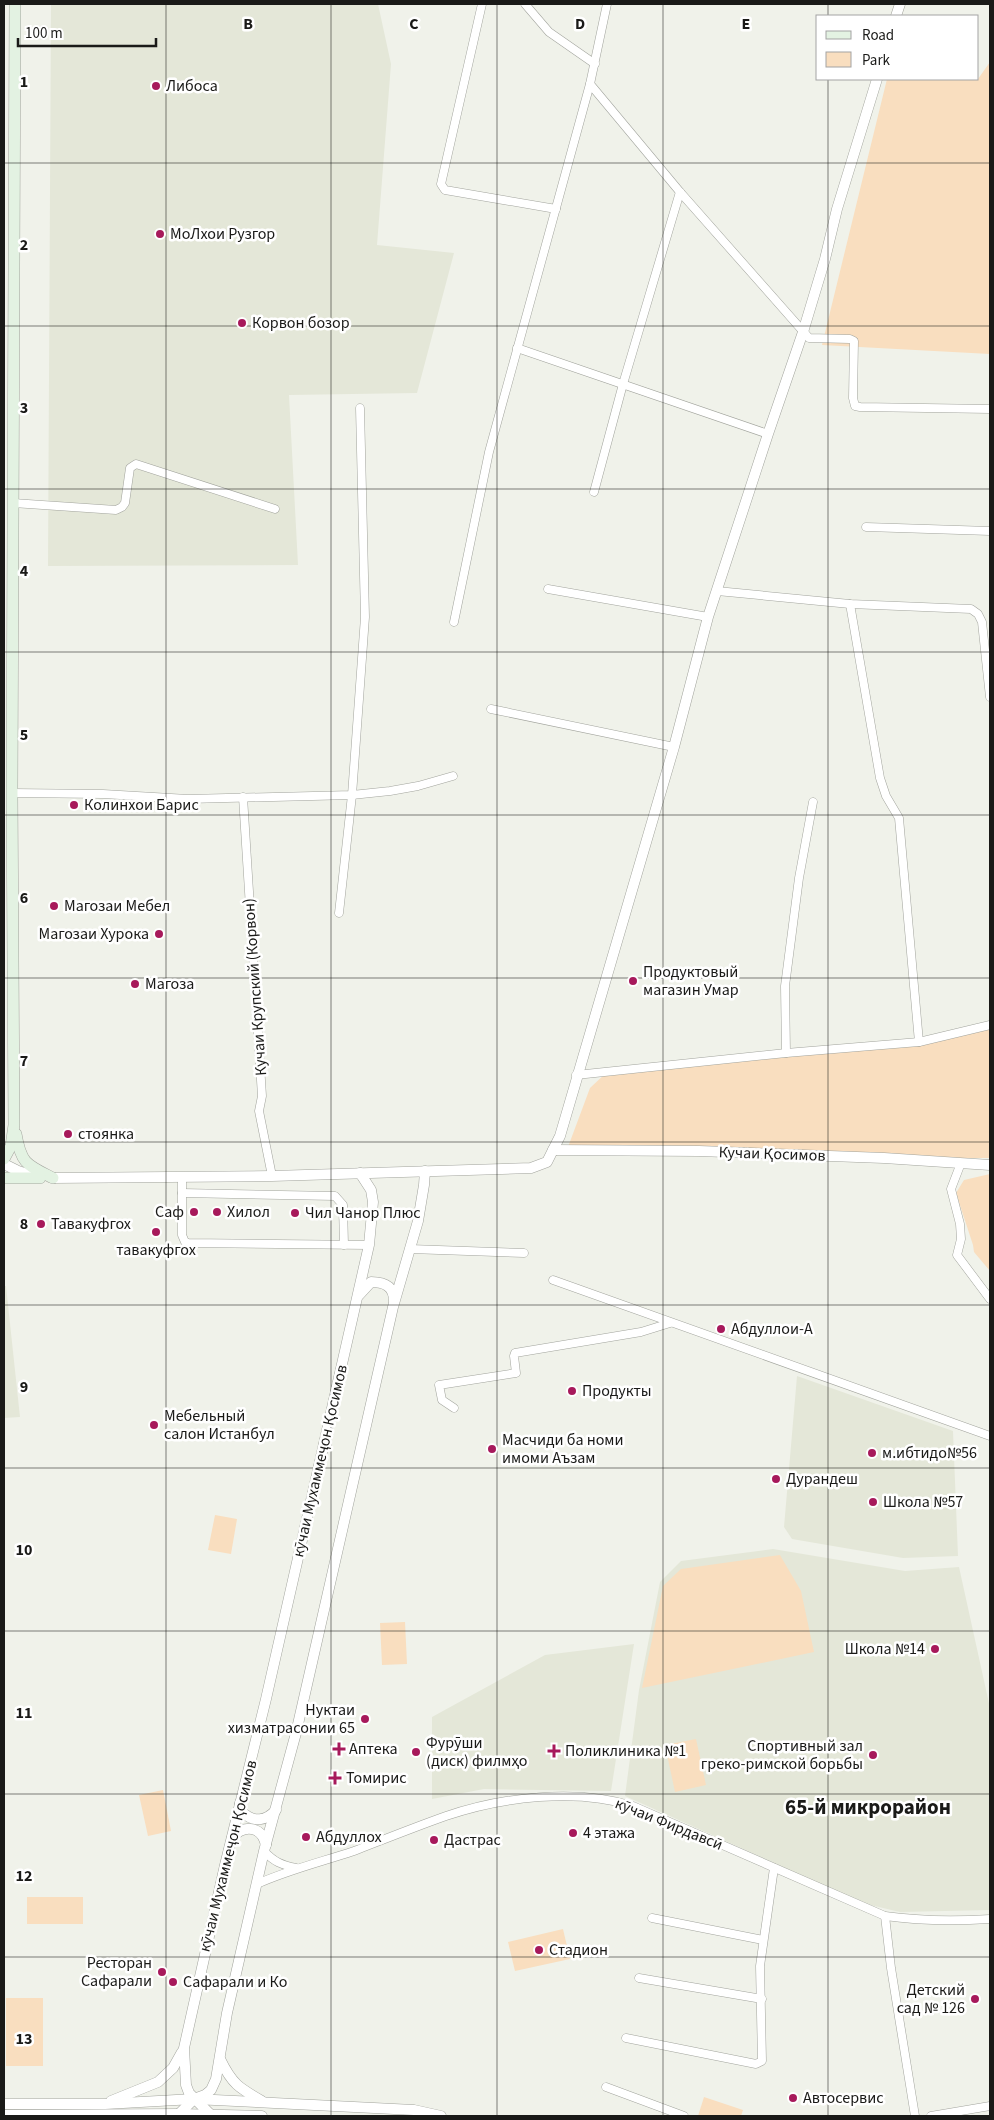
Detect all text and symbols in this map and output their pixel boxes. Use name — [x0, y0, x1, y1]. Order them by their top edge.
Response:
text: B — [243, 13, 253, 35]
text: C — [409, 13, 419, 35]
text: D — [575, 13, 585, 35]
text: E — [742, 13, 750, 35]
scale bar — [18, 15, 155, 47]
legend — [816, 15, 979, 80]
text: 100 m — [25, 23, 63, 44]
text: Road — [862, 25, 894, 46]
text: Park — [862, 50, 891, 71]
text: 1 — [20, 71, 28, 93]
place label: Либоса — [166, 75, 218, 97]
marker: Либоса — [150, 80, 162, 92]
place label: МоЛхои Рузгор — [170, 223, 275, 245]
marker: МоЛхои Рузгор — [154, 228, 166, 240]
text: 2 — [20, 234, 28, 256]
place label: Корвон бозор — [252, 312, 350, 334]
marker: Корвон бозор — [236, 317, 248, 329]
text: 3 — [20, 397, 28, 419]
text: 4 — [20, 560, 29, 582]
text: 5 — [20, 724, 28, 746]
place label: Колинхои Барис — [84, 794, 199, 816]
marker: Колинхои Барис — [68, 799, 80, 811]
text: 6 — [20, 887, 28, 909]
place label: Магозаи Мебел — [64, 895, 170, 917]
street label: Кучаи Крупский (Корвон) — [238, 897, 272, 1077]
marker: Магозаи Мебел — [48, 900, 60, 912]
place label: Магозаи Хурока — [39, 923, 149, 945]
marker: Магозаи Хурока — [153, 928, 165, 940]
place label: Продуктовый магазин Умар — [643, 961, 739, 1001]
place label: Магоза — [145, 973, 194, 995]
marker: Продуктовый магазин Умар — [627, 975, 639, 987]
marker: Магоза — [129, 978, 141, 990]
text: 7 — [20, 1050, 28, 1072]
place label: стоянка — [78, 1123, 134, 1145]
marker: стоянка — [62, 1128, 74, 1140]
street label: Кучаи Қосимов — [718, 1141, 826, 1167]
place label: Саф — [155, 1201, 184, 1223]
place label: Хилол — [227, 1201, 270, 1223]
place label: Чил Чанор Плюс — [305, 1202, 421, 1224]
marker: Саф — [188, 1206, 200, 1218]
marker: Хилол — [211, 1206, 223, 1218]
marker: Чил Чанор Плюс — [289, 1207, 301, 1219]
text: 8 — [20, 1213, 28, 1235]
place label: Тавакуфгох — [51, 1213, 131, 1235]
marker: Тавакуфгох — [35, 1218, 47, 1230]
marker: тавакуфгох — [150, 1226, 162, 1238]
place label: тавакуфгох — [116, 1239, 196, 1261]
place label: Абдуллои-А — [731, 1318, 813, 1340]
marker: Абдуллои-А — [715, 1323, 727, 1335]
street label: кӯчаи Мухаммеҷон Қосимов — [287, 1363, 353, 1559]
text: 9 — [20, 1376, 28, 1398]
place label: Продукты — [582, 1380, 652, 1402]
marker: Продукты — [566, 1385, 578, 1397]
place label: Мебельный салон Истанбул — [164, 1405, 275, 1445]
marker: Мебельный салон Истанбул — [148, 1419, 160, 1431]
place label: Масчиди ба номи имоми Аъзам — [502, 1429, 623, 1469]
place label: м.ибтидо№56 — [882, 1442, 977, 1464]
marker: Масчиди ба номи имоми Аъзам — [486, 1443, 498, 1455]
marker: м.ибтидо№56 — [866, 1447, 878, 1459]
place label: Дурандеш — [786, 1468, 858, 1490]
marker: Дурандеш — [770, 1473, 782, 1485]
place label: Школа №57 — [883, 1491, 963, 1513]
marker: Школа №57 — [867, 1496, 879, 1508]
text: 10 — [16, 1539, 32, 1561]
place label: Школа №14 — [845, 1638, 925, 1660]
marker: Школа №14 — [929, 1643, 941, 1655]
place label: Нуктаи хизматрасонии 65 — [228, 1699, 355, 1739]
text: 11 — [16, 1702, 32, 1724]
marker: Нуктаи хизматрасонии 65 — [359, 1713, 371, 1725]
place label: Фурӯши (диск) филмҳо — [426, 1732, 528, 1772]
place label: Спортивный зал греко-римской борьбы — [701, 1735, 863, 1775]
place label: Аптека — [349, 1738, 397, 1760]
place label: Поликлиника №1 — [565, 1740, 686, 1762]
marker: Аптека — [333, 1743, 345, 1755]
marker: Поликлиника №1 — [547, 1744, 561, 1758]
marker: Фурӯши (диск) филмҳо — [410, 1746, 422, 1758]
marker: Спортивный зал греко-римской борьбы — [867, 1749, 879, 1761]
street label: кӯчаи Мухаммеҷон Қосимов — [194, 1758, 262, 1954]
place label: Томирис — [346, 1767, 407, 1789]
marker: Томирис — [328, 1771, 342, 1785]
street label: кӯчаи Фирдавсӣ — [612, 1792, 726, 1856]
district label: 65-й микрорайон — [785, 1792, 951, 1822]
place label: 4 этажа — [583, 1822, 635, 1844]
place label: Абдуллох — [316, 1826, 382, 1848]
marker: 4 этажа — [567, 1827, 579, 1839]
place label: Дастрас — [444, 1829, 501, 1851]
marker: Абдуллох — [300, 1831, 312, 1843]
marker: Дастрас — [428, 1834, 440, 1846]
text: 12 — [16, 1865, 32, 1887]
place label: Стадион — [549, 1939, 608, 1961]
marker: Стадион — [533, 1944, 545, 1956]
place label: Ресторан Сафарали — [81, 1952, 152, 1992]
marker: Ресторан Сафарали — [156, 1966, 168, 1978]
place label: Сафарали и Ко — [183, 1971, 287, 1993]
marker: Сафарали и Ко — [167, 1976, 179, 1988]
place label: Детский сад № 126 — [897, 1979, 965, 2019]
marker: Детский сад № 126 — [969, 1993, 981, 2005]
text: 13 — [16, 2028, 32, 2050]
place label: Автосервис — [803, 2087, 884, 2109]
marker: Автосервис — [787, 2092, 799, 2104]

